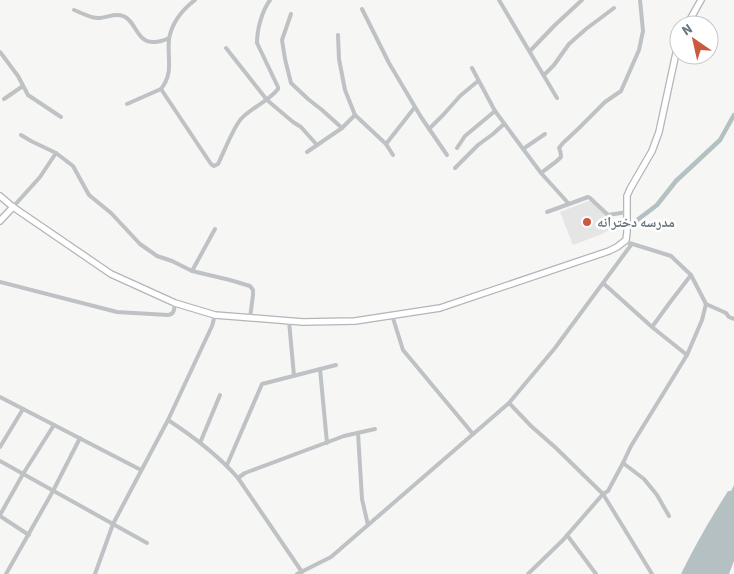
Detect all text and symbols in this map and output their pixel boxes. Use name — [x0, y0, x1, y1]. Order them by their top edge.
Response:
north arrow — [669, 15, 719, 65]
text: N — [678, 19, 697, 41]
place label: مدرسه دخترانه — [597, 213, 675, 233]
marker: مدرسه دخترانه — [581, 216, 593, 228]

